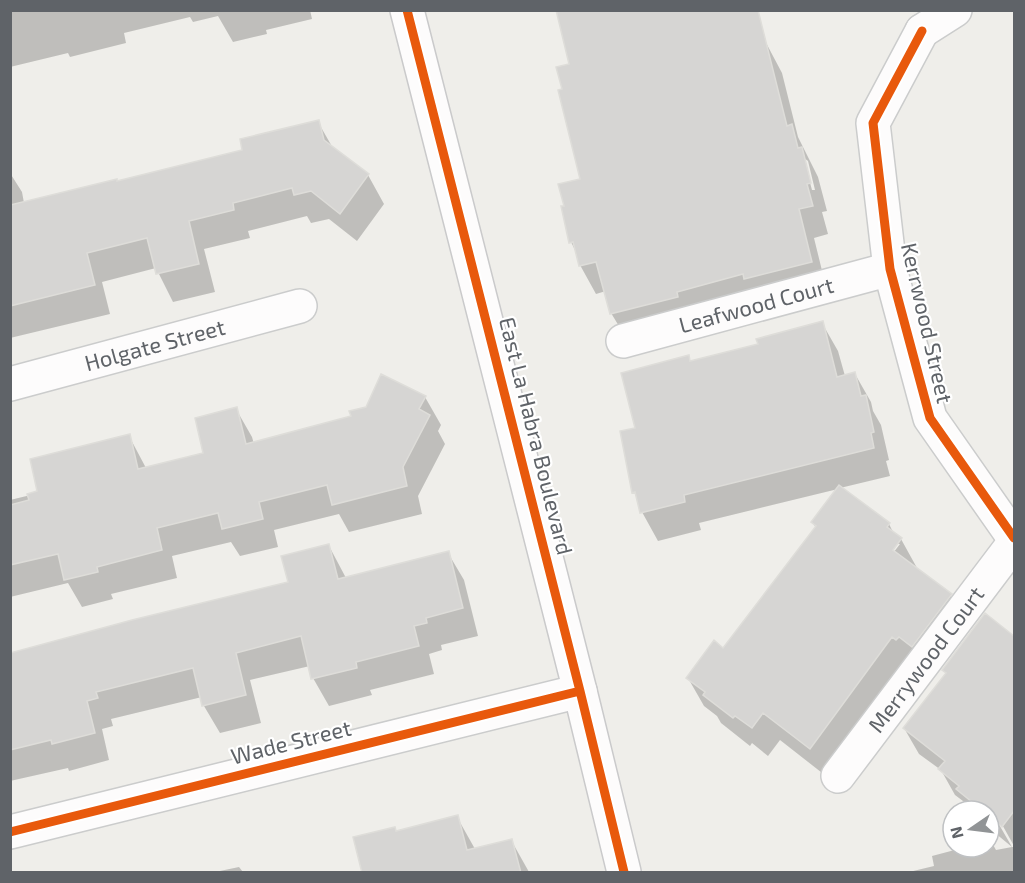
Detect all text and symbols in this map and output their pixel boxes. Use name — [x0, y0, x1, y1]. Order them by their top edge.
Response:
street label: Kerrwood Street — [897, 240, 959, 406]
street label: Leafwood Court — [676, 271, 836, 337]
street label: Holgate Street — [82, 313, 228, 375]
street label: East La Habra Boulevard — [495, 314, 579, 557]
street label: Merrywood Court — [862, 581, 989, 737]
street label: Wade Street — [228, 714, 354, 769]
north arrow — [941, 799, 1001, 859]
text: N — [945, 825, 967, 841]

